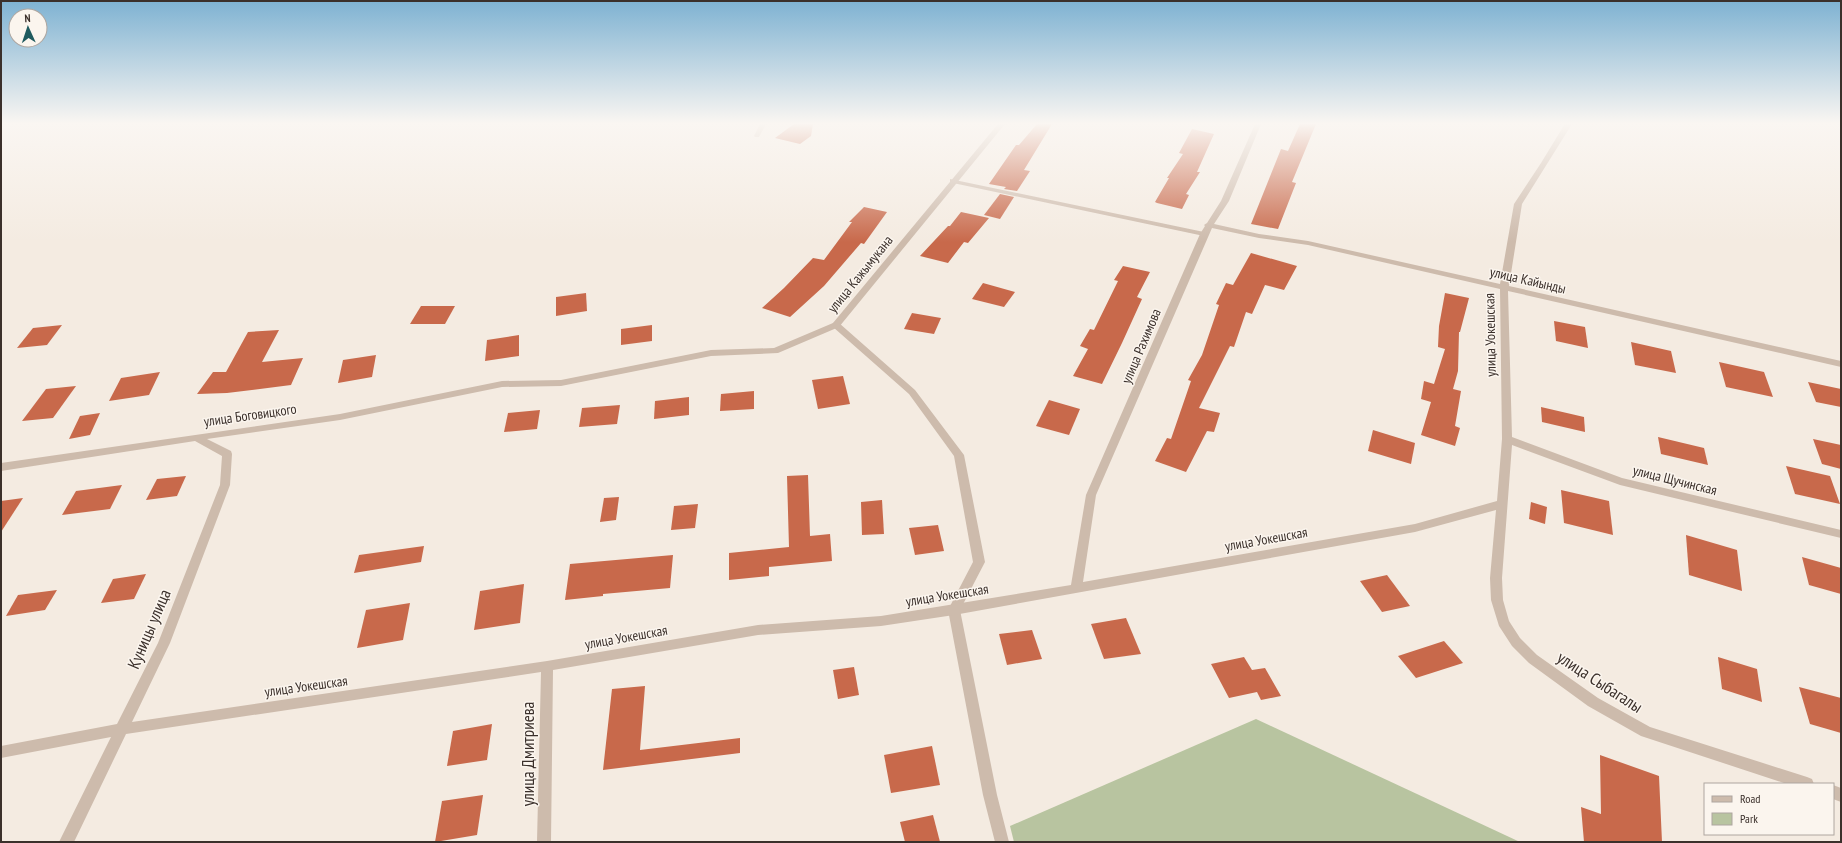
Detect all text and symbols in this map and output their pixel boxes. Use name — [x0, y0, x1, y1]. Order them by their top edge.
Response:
north arrow — [8, 8, 48, 48]
text: N — [24, 11, 31, 25]
street label: улица Кажымукана — [823, 232, 897, 316]
street label: улица Кайынды — [1488, 262, 1568, 298]
street label: улица Уокешская — [1480, 293, 1500, 377]
street label: улица Рахимова — [1117, 306, 1165, 386]
street label: улица Боговицкого — [203, 400, 297, 430]
street label: улица Щучинская — [1631, 461, 1719, 499]
street label: улица Уокешская — [1223, 523, 1309, 555]
street label: улица Уокешская — [904, 580, 990, 610]
street label: Куницы улица — [122, 586, 176, 672]
street label: улица Уокешская — [583, 621, 669, 653]
street label: улица Сыбагалы — [1553, 646, 1647, 718]
street label: улица Уокешская — [263, 671, 349, 701]
street label: улица Дмитриева — [517, 702, 539, 806]
legend — [1704, 783, 1834, 835]
text: Road — [1740, 791, 1760, 806]
text: Park — [1740, 811, 1758, 826]

